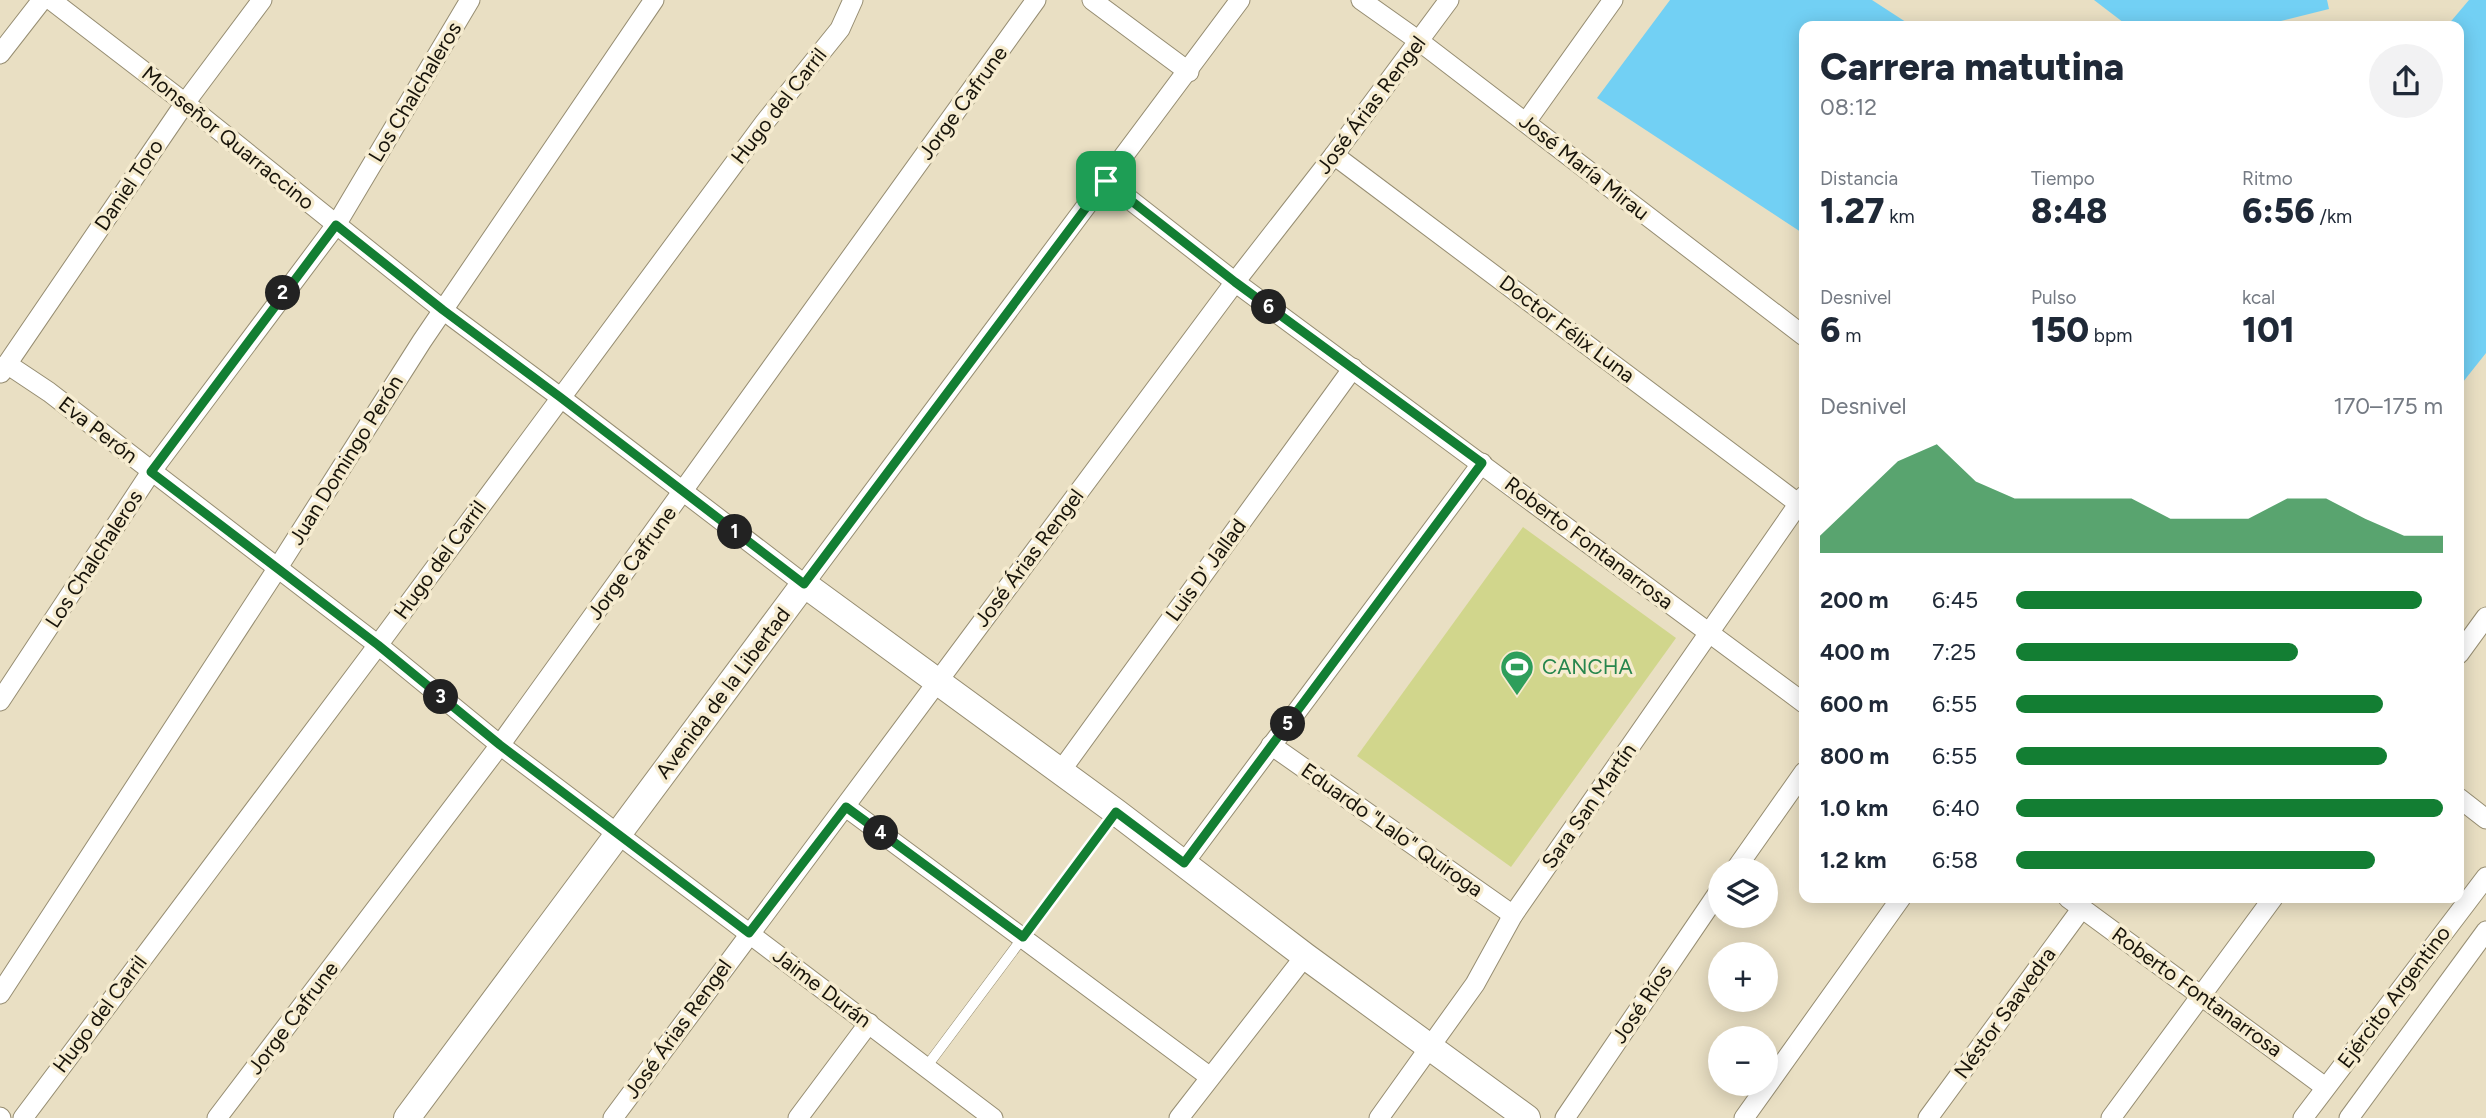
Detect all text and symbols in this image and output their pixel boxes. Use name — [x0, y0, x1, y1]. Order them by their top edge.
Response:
street label: Los Chalchaleros — [363, 17, 466, 166]
street label: José Árias Rengel — [1311, 31, 1431, 179]
street label: Jorge Cafrune — [913, 41, 1012, 165]
street label: Hugo del Carril — [726, 43, 832, 169]
text: Carrera matutina — [1820, 44, 2124, 90]
button: share — [2369, 44, 2443, 118]
street label: Monseñor Quarraccino — [137, 60, 319, 215]
text: 08:12 — [1820, 93, 1877, 121]
street label: José María Mirau — [1514, 108, 1654, 225]
street label: Daniel Toro — [89, 134, 168, 235]
pin — [1076, 151, 1136, 211]
icon: arrive — [1087, 162, 1125, 200]
text: Distancia — [1820, 167, 1898, 190]
text: Tiempo — [2031, 167, 2095, 190]
text: Ritmo — [2242, 167, 2293, 190]
text: 1.27 — [1820, 190, 1885, 232]
text: 8:48 — [2031, 190, 2107, 232]
text: 6:56 — [2242, 190, 2315, 232]
text: km — [1885, 205, 1915, 228]
text: /km — [2315, 205, 2352, 228]
street label: Doctor Félix Luna — [1495, 270, 1640, 388]
pin: 2 — [266, 276, 300, 310]
text: 2 — [277, 281, 288, 304]
text: Desnivel — [1820, 286, 1892, 309]
text: Pulso — [2031, 286, 2077, 309]
text: kcal — [2242, 286, 2275, 309]
pin: 6 — [1252, 290, 1286, 324]
text: 6 — [1263, 295, 1274, 318]
text: 6 — [1820, 309, 1841, 351]
text: 150 — [2031, 309, 2089, 351]
text: 101 — [2242, 309, 2295, 351]
text: m — [1841, 324, 1861, 347]
text: bpm — [2089, 324, 2132, 347]
street label: Juan Domingo Perón — [283, 370, 408, 549]
street label: Eva Perón — [54, 391, 143, 468]
text: Desnivel — [1820, 392, 1907, 420]
text: 170–175 m — [2333, 392, 2443, 420]
street label: Roberto Fontanarrosa — [1500, 471, 1678, 614]
street label: José Árias Rengel — [969, 484, 1089, 632]
street label: Los Chalchaleros — [40, 485, 147, 632]
street label: Hugo del Carril — [388, 496, 491, 624]
street label: Jorge Cafrune — [582, 501, 681, 625]
pin: 1 — [718, 514, 752, 550]
street label: Luis D' Jallad — [1160, 514, 1251, 626]
text: 1 — [730, 520, 739, 543]
text: 200 m — [1820, 586, 1889, 614]
text: 6:45 — [1932, 586, 1978, 614]
street label: Avenida de la Libertad — [650, 602, 795, 783]
text: 400 m — [1820, 638, 1890, 666]
text: 7:25 — [1932, 638, 1976, 666]
sports icon: CANCHA — [1498, 648, 1536, 697]
place label: CANCHA — [1542, 654, 1633, 679]
pin: 3 — [424, 680, 458, 714]
text: 3 — [435, 685, 446, 708]
text: 600 m — [1820, 690, 1889, 718]
text: 6:55 — [1932, 690, 1977, 718]
pin: 5 — [1270, 706, 1306, 742]
text: 5 — [1282, 712, 1293, 735]
street label: Sara San Martín — [1536, 738, 1641, 873]
text: 800 m — [1820, 742, 1889, 770]
text: 6:55 — [1932, 742, 1977, 770]
street label: Eduardo "Lalo" Quiroga — [1297, 757, 1488, 902]
text: 1.0 km — [1820, 794, 1888, 822]
text: 6:40 — [1932, 794, 1980, 822]
pin: 4 — [864, 816, 898, 850]
text: 4 — [874, 821, 887, 844]
text: 1.2 km — [1820, 846, 1887, 874]
text: 6:58 — [1932, 846, 1978, 874]
map controls — [1708, 858, 1778, 1096]
button: layers — [1708, 858, 1778, 928]
street label: Roberto Fontanarrosa — [2107, 921, 2287, 1062]
street label: Ejército Argentino — [2332, 921, 2455, 1073]
button: + — [1708, 942, 1778, 1012]
street label: Néstor Saavedra — [1949, 942, 2061, 1083]
street label: Jaime Durán — [768, 943, 876, 1033]
street label: Hugo del Carril — [47, 950, 152, 1077]
street label: José Árias Rengel — [619, 954, 737, 1103]
street label: Jorge Cafrune — [242, 956, 343, 1079]
street label: José Ríos — [1606, 960, 1677, 1048]
button: − — [1708, 1026, 1778, 1096]

